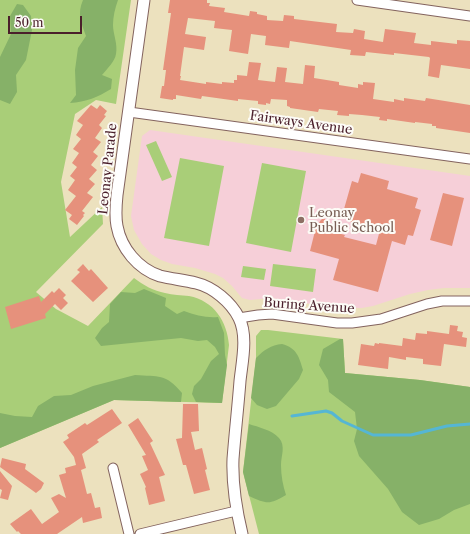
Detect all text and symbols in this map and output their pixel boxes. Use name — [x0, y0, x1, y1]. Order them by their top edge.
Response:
scale bar — [10, 8, 84, 34]
text: 50 m — [15, 15, 44, 30]
street label: Fairways Avenue — [249, 108, 353, 138]
street label: Leonay Parade — [95, 123, 121, 215]
place label: Leonay Public School — [309, 205, 394, 236]
marker: Leonay Public School — [296, 215, 306, 225]
street label: Buring Avenue — [263, 295, 355, 317]

